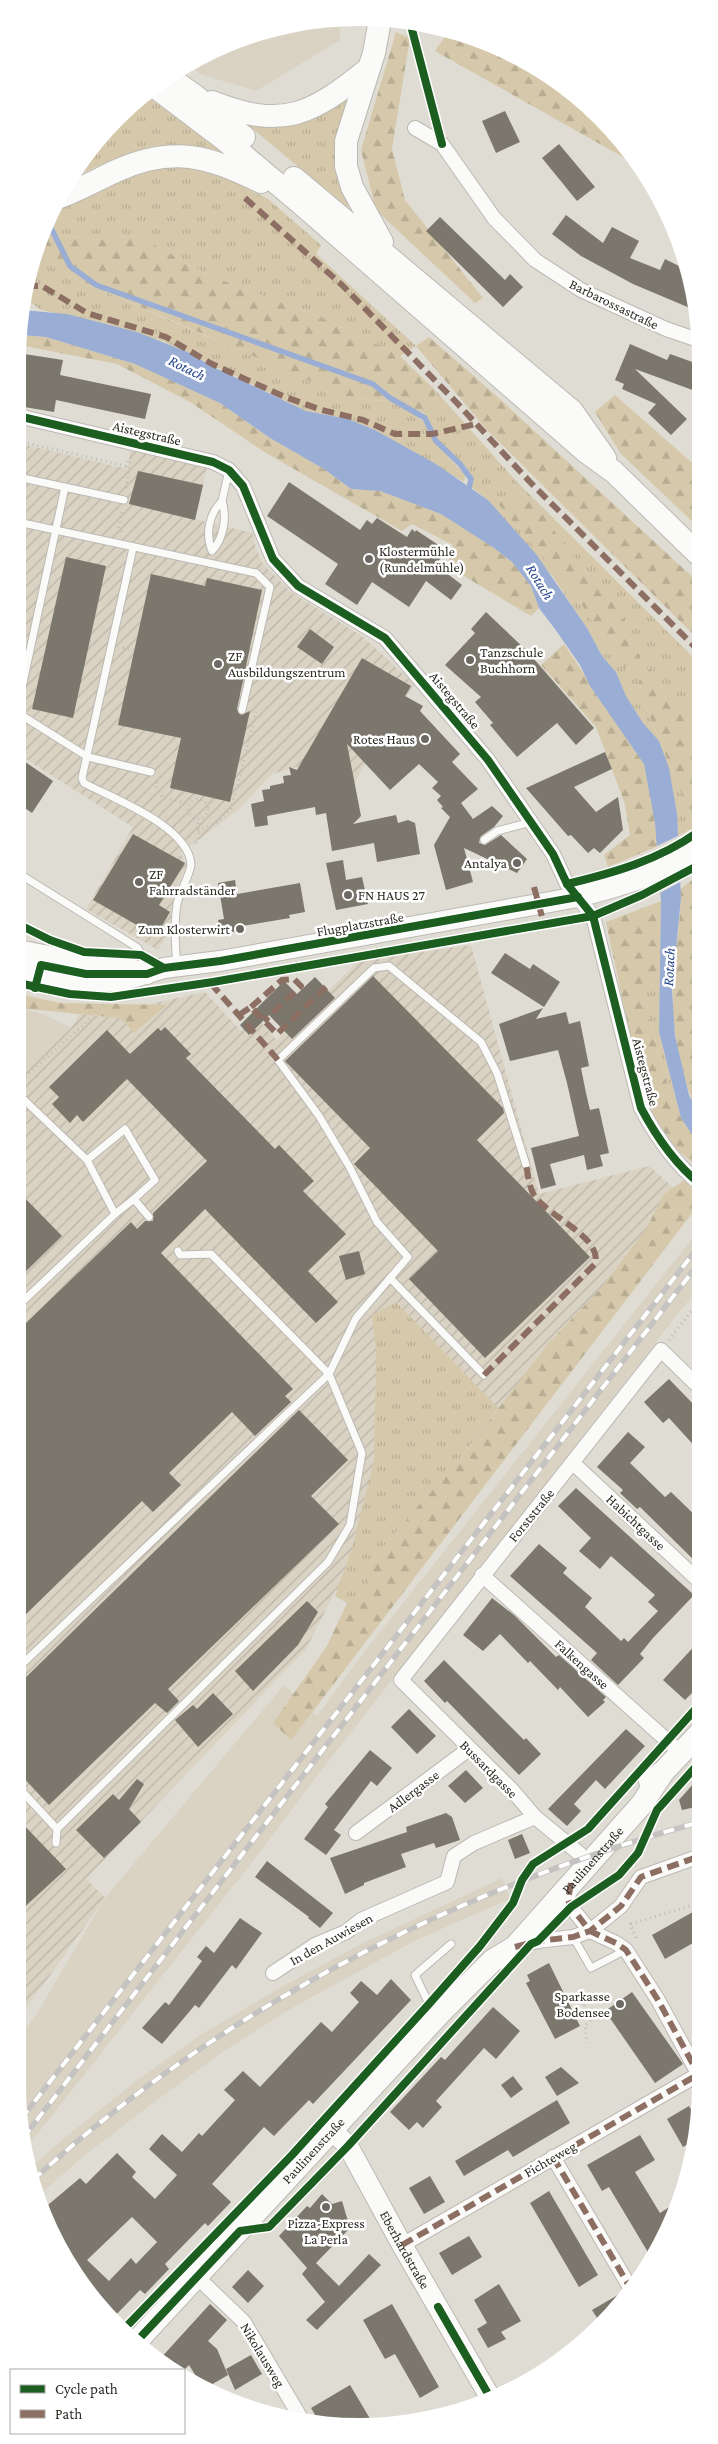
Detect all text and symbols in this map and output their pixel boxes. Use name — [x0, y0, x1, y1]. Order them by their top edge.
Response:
street label: Barbarossastraße — [567, 276, 661, 332]
water label: Rotach — [166, 352, 208, 384]
street label: Aistegstraße — [111, 417, 183, 449]
place label: Klostermühle (Rundelmühle) — [379, 543, 464, 576]
marker: Klostermühle (Rundelmühle) — [363, 553, 375, 565]
water label: Rotach — [523, 561, 557, 603]
place label: Tanzschule Buchhorn — [480, 644, 543, 676]
place label: ZF Ausbildungszentrum — [228, 648, 346, 680]
marker: Tanzschule Buchhorn — [464, 654, 476, 666]
marker: ZF Ausbildungszentrum — [212, 658, 224, 670]
street label: Aistegstraße — [426, 668, 484, 732]
place label: Rotes Haus — [353, 731, 415, 747]
marker: Rotes Haus — [419, 733, 431, 745]
place label: Antalya — [464, 855, 508, 871]
marker: Antalya — [511, 857, 523, 869]
place label: ZF Fahrradständer — [149, 866, 236, 898]
marker: ZF Fahrradständer — [133, 876, 145, 888]
place label: FN HAUS 27 — [358, 887, 425, 903]
marker: FN HAUS 27 — [342, 889, 354, 901]
street label: Flugplatzstraße — [315, 908, 405, 940]
place label: Zum Klosterwirt — [138, 921, 230, 937]
marker: Zum Klosterwirt — [234, 923, 246, 935]
water label: Rotach — [660, 947, 678, 987]
street label: Aistegstraße — [629, 1036, 663, 1108]
street label: Forststraße — [505, 1485, 557, 1545]
street label: Habichtgasse — [603, 1491, 669, 1553]
street label: Falkengasse — [552, 1636, 612, 1692]
street label: Bussardgasse — [457, 1737, 521, 1801]
street label: Adlergasse — [384, 1766, 442, 1816]
street label: Paulinenstraße — [558, 1823, 626, 1897]
street label: In den Auwiesen — [287, 1909, 376, 1968]
place label: Sparkasse Bodensee — [555, 1988, 610, 2020]
marker: Sparkasse Bodensee — [614, 1998, 626, 2010]
street label: Paulinenstraße — [279, 2114, 348, 2187]
street label: Fichteweg — [521, 2138, 579, 2180]
marker: Pizza-Express La Perla — [320, 2201, 332, 2213]
street label: Eberhardstraße — [377, 2208, 434, 2292]
place label: Pizza-Express La Perla — [287, 2215, 365, 2247]
street label: Nikolausweg — [237, 2320, 289, 2390]
legend — [10, 2369, 185, 2434]
text: Cycle path — [55, 2381, 118, 2398]
text: Path — [55, 2406, 82, 2422]

